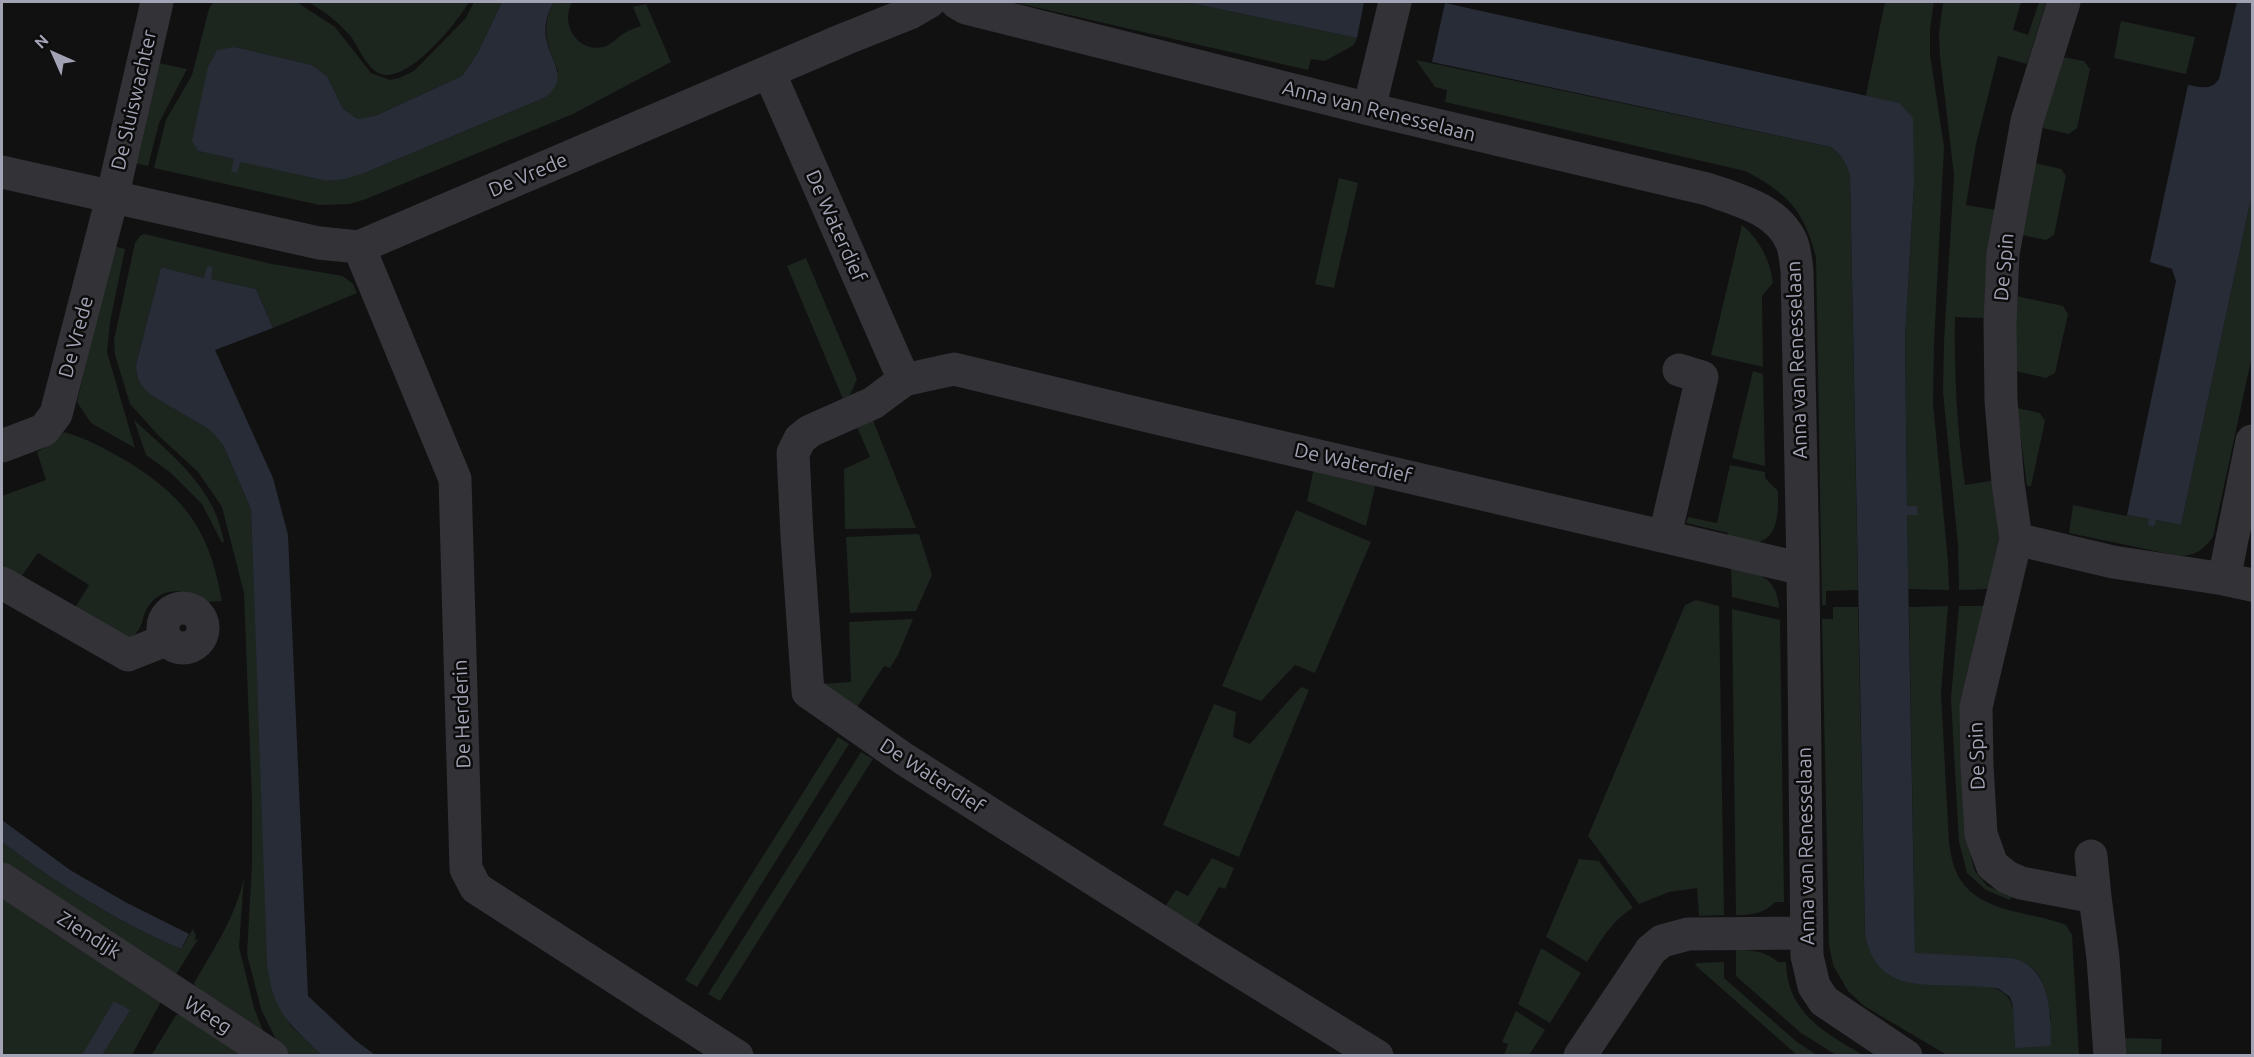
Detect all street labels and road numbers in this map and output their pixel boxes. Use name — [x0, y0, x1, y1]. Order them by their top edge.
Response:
street label: De Sluiswachter — [106, 27, 162, 173]
street label: Anna van Renesselaan — [1280, 75, 1478, 147]
street label: De Vrede — [485, 148, 571, 202]
street label: De Waterdief — [801, 166, 871, 286]
street label: De Spin — [1989, 232, 2019, 302]
street label: Anna van Renesselaan — [1782, 260, 1812, 460]
street label: De Vrede — [54, 294, 98, 380]
street label: De Waterdief — [1292, 438, 1414, 488]
street label: De Herderin — [448, 659, 476, 769]
street label: De Spin — [1964, 722, 1990, 790]
street label: De Waterdief — [875, 733, 989, 819]
street label: Anna van Renesselaan — [1792, 747, 1820, 945]
street label: Ziendijk — [53, 906, 125, 964]
street label: Weeg — [180, 991, 236, 1039]

